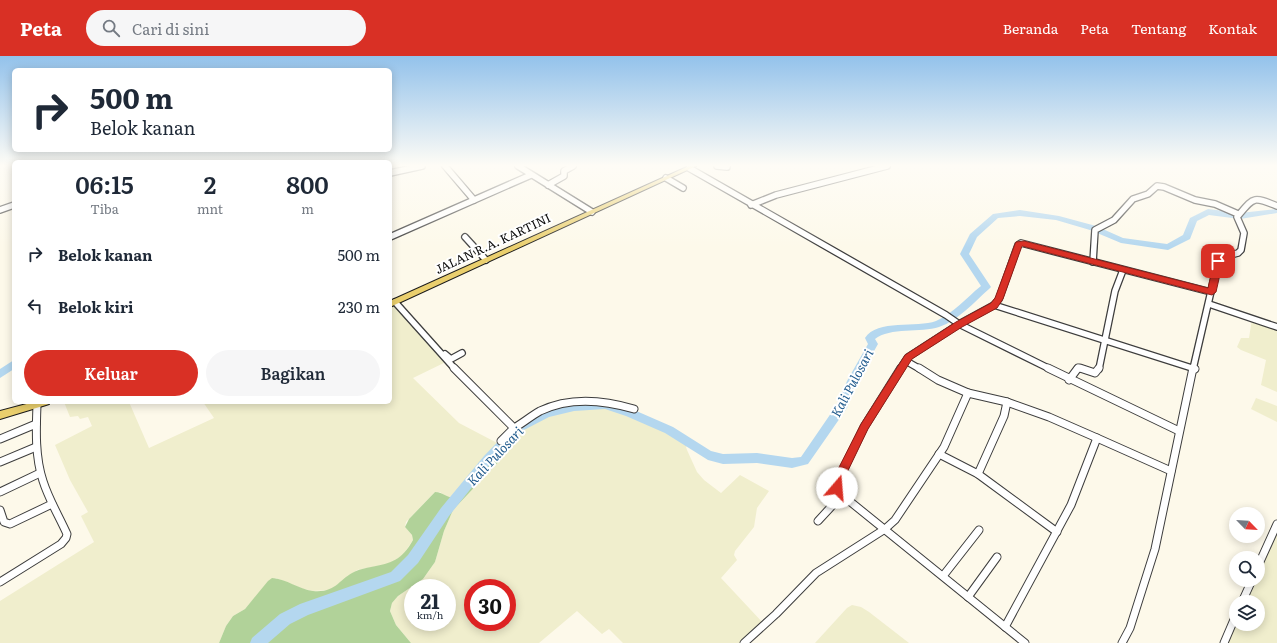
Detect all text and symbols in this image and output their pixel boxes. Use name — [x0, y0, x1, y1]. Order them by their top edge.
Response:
search box — [86, 10, 366, 46]
text: Peta — [20, 14, 62, 42]
icon: search — [100, 17, 122, 39]
text: Cari di sini — [132, 17, 209, 40]
text: Beranda — [1003, 18, 1058, 38]
text: Peta — [1080, 18, 1109, 38]
text: Tentang — [1131, 18, 1186, 38]
text: Kontak — [1208, 18, 1257, 38]
text: 500 m — [90, 76, 173, 118]
icon: right — [24, 84, 76, 136]
text: Belok kanan — [90, 114, 195, 141]
text: 06:15 — [75, 166, 134, 201]
text: 2 — [204, 166, 216, 201]
text: 800 — [286, 166, 329, 201]
text: Tiba — [90, 199, 119, 218]
text: mnt — [197, 199, 223, 218]
text: m — [301, 199, 314, 218]
street label: JALAN R.A. KARTINI — [432, 208, 553, 278]
icon: right — [24, 243, 46, 265]
text: Belok kanan — [58, 243, 152, 266]
text: 500 m — [337, 243, 380, 266]
pin — [1201, 244, 1235, 278]
icon: arrive — [1207, 250, 1229, 272]
icon: left — [24, 295, 46, 317]
text: Belok kiri — [58, 295, 134, 318]
text: 230 m — [338, 295, 380, 318]
water label: Kali Pulosari — [826, 345, 877, 420]
button: Keluar — [24, 350, 198, 396]
button: Bagikan — [206, 350, 380, 396]
water label: Kali Pulosari — [462, 422, 527, 489]
position arrow — [816, 467, 858, 509]
north arrow — [1229, 507, 1265, 543]
map controls — [1229, 507, 1265, 631]
button: search — [1229, 551, 1265, 587]
speed limit sign: 30 — [464, 579, 516, 631]
text: 21 — [420, 585, 440, 615]
button: layers — [1229, 595, 1265, 631]
text: km/h — [417, 607, 443, 622]

